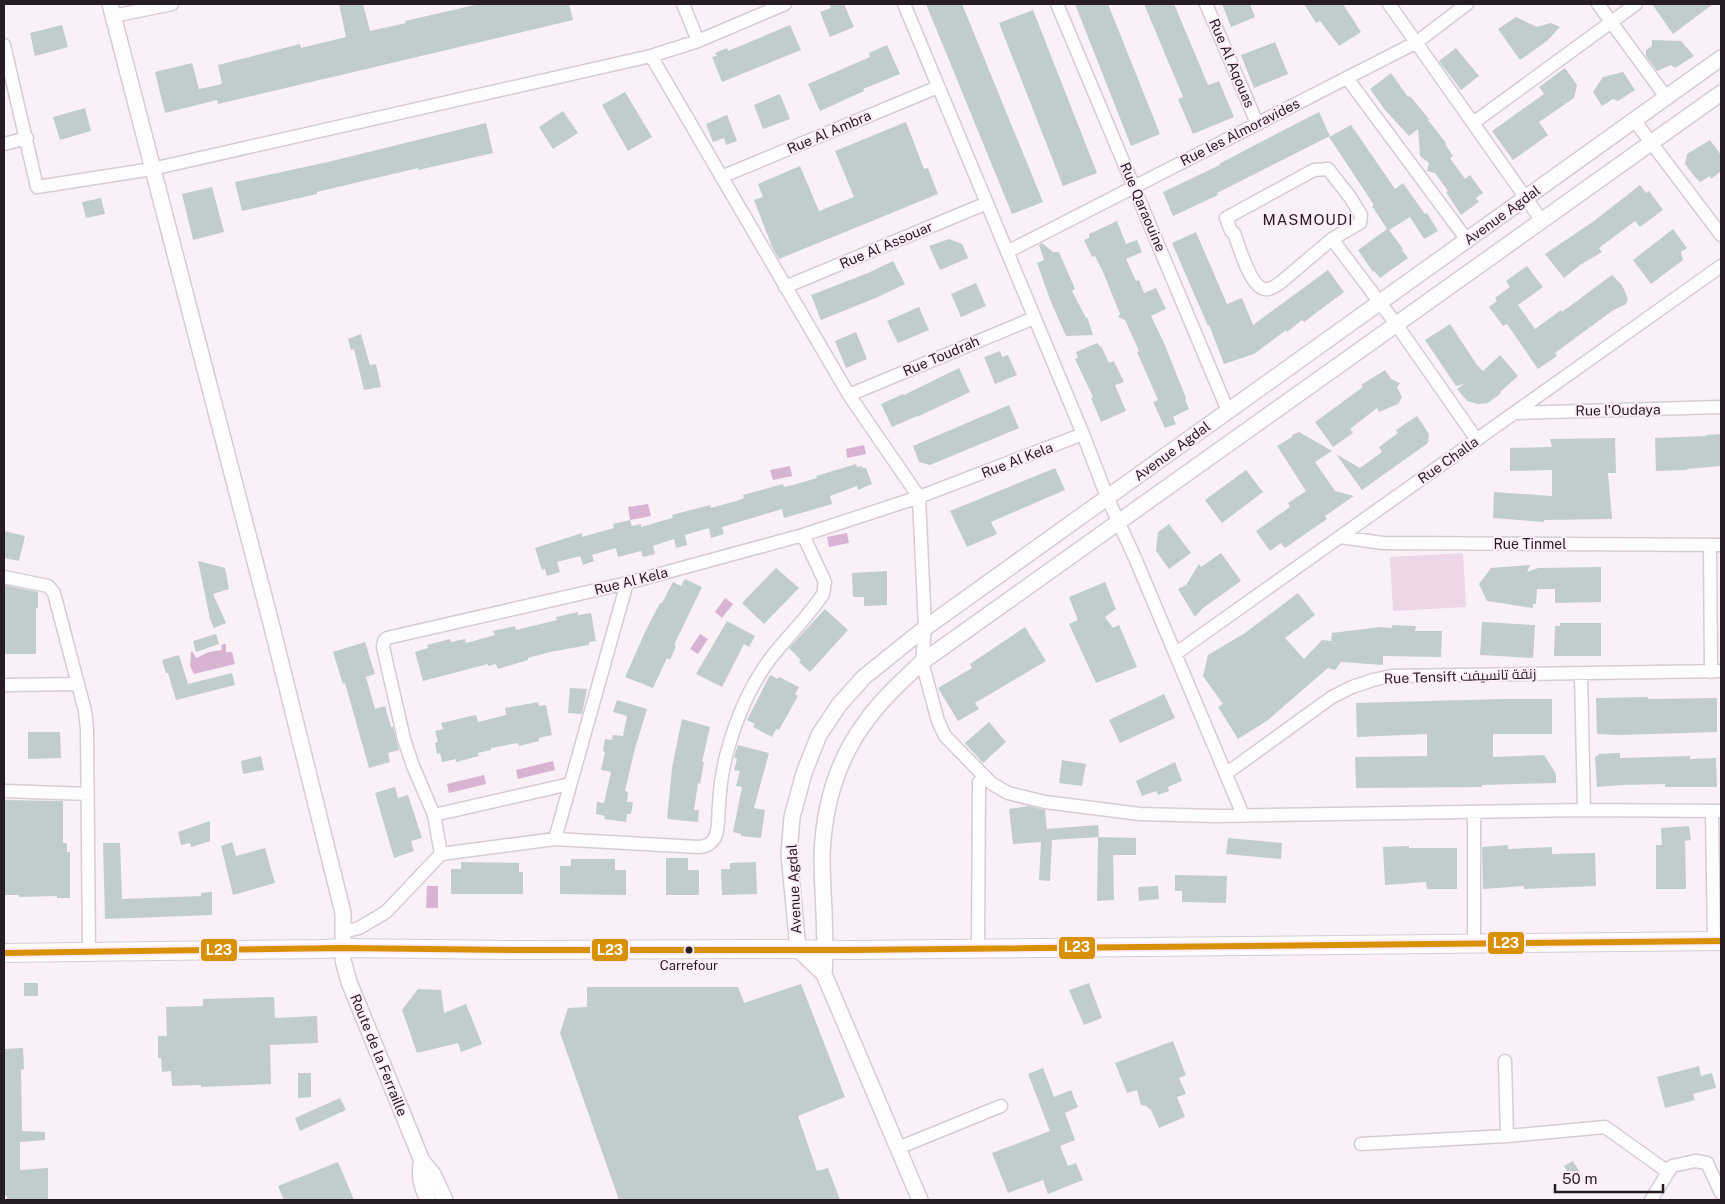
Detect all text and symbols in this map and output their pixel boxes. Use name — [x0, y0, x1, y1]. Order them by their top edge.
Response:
street label: Rue Al Aqouas — [1206, 16, 1258, 110]
street label: Rue les Almoravides — [1178, 95, 1302, 169]
street label: Rue Al Ambra — [785, 107, 873, 157]
street label: Rue Qaraouine — [1117, 160, 1169, 254]
street label: Avenue Agdal — [1461, 182, 1543, 248]
district label: MASMOUDI — [1263, 211, 1353, 228]
street label: Rue Al Assouar — [837, 218, 935, 272]
street label: Rue Toudrah — [900, 333, 982, 379]
street label: Rue l'Oudaya — [1575, 401, 1661, 419]
street label: Avenue Agdal — [1131, 418, 1213, 484]
street label: Rue Challa — [1415, 433, 1481, 487]
street label: Rue Al Kela — [979, 439, 1055, 481]
street label: Rue Tinmel — [1494, 536, 1566, 552]
street label: Rue Al Kela — [593, 564, 669, 598]
street label: Rue Tensift زنقة تانسيفت — [1384, 665, 1536, 687]
street label: Avenue Agdal — [784, 844, 804, 934]
line badge: L23 — [1487, 931, 1525, 955]
text: L23 — [1493, 935, 1519, 951]
line badge: L23 — [1058, 936, 1096, 960]
line badge: L23 — [200, 938, 238, 962]
line badge: L23 — [591, 938, 629, 962]
text: L23 — [1064, 939, 1090, 955]
text: L23 — [206, 942, 232, 958]
text: L23 — [597, 942, 623, 958]
marker: Carrefour — [684, 945, 694, 955]
place label: Carrefour — [660, 958, 718, 973]
street label: Route de la Ferraille — [347, 992, 411, 1118]
scale bar — [1555, 1162, 1662, 1194]
text: 50 m — [1562, 1170, 1597, 1187]

